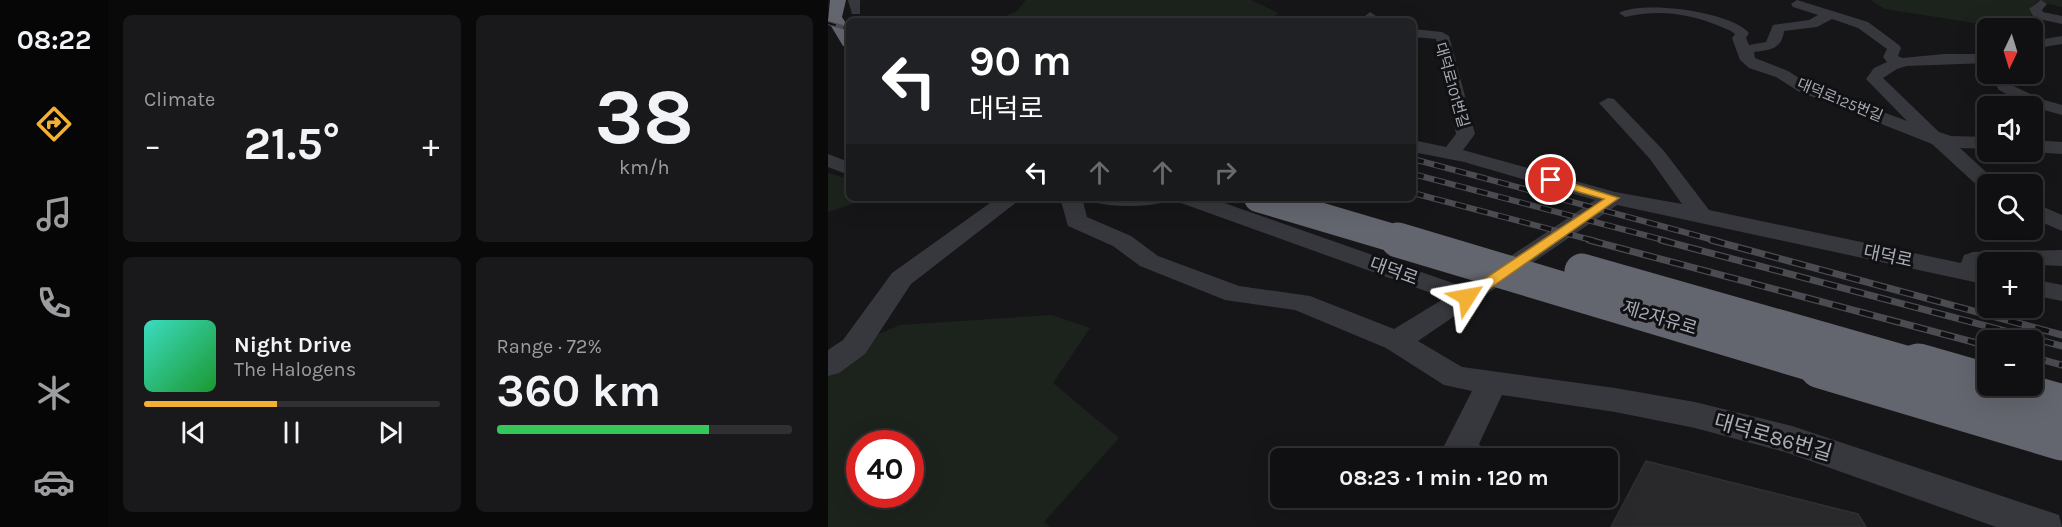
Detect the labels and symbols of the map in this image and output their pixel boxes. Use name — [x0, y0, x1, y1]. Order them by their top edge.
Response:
north arrow — [1977, 18, 2043, 84]
street label: 대덕로101번길 — [1431, 40, 1473, 130]
street label: 대덕로125번길 — [1794, 75, 1886, 125]
pin — [1525, 154, 1576, 205]
street label: 대덕로 — [1861, 240, 1915, 272]
street label: 대덕로 — [1367, 252, 1421, 290]
position arrow — [1435, 265, 1499, 329]
street label: 제2자유로 — [1620, 296, 1700, 340]
street label: 대덕로86번길 — [1711, 409, 1835, 465]
speed limit sign: 40 — [846, 430, 924, 508]

